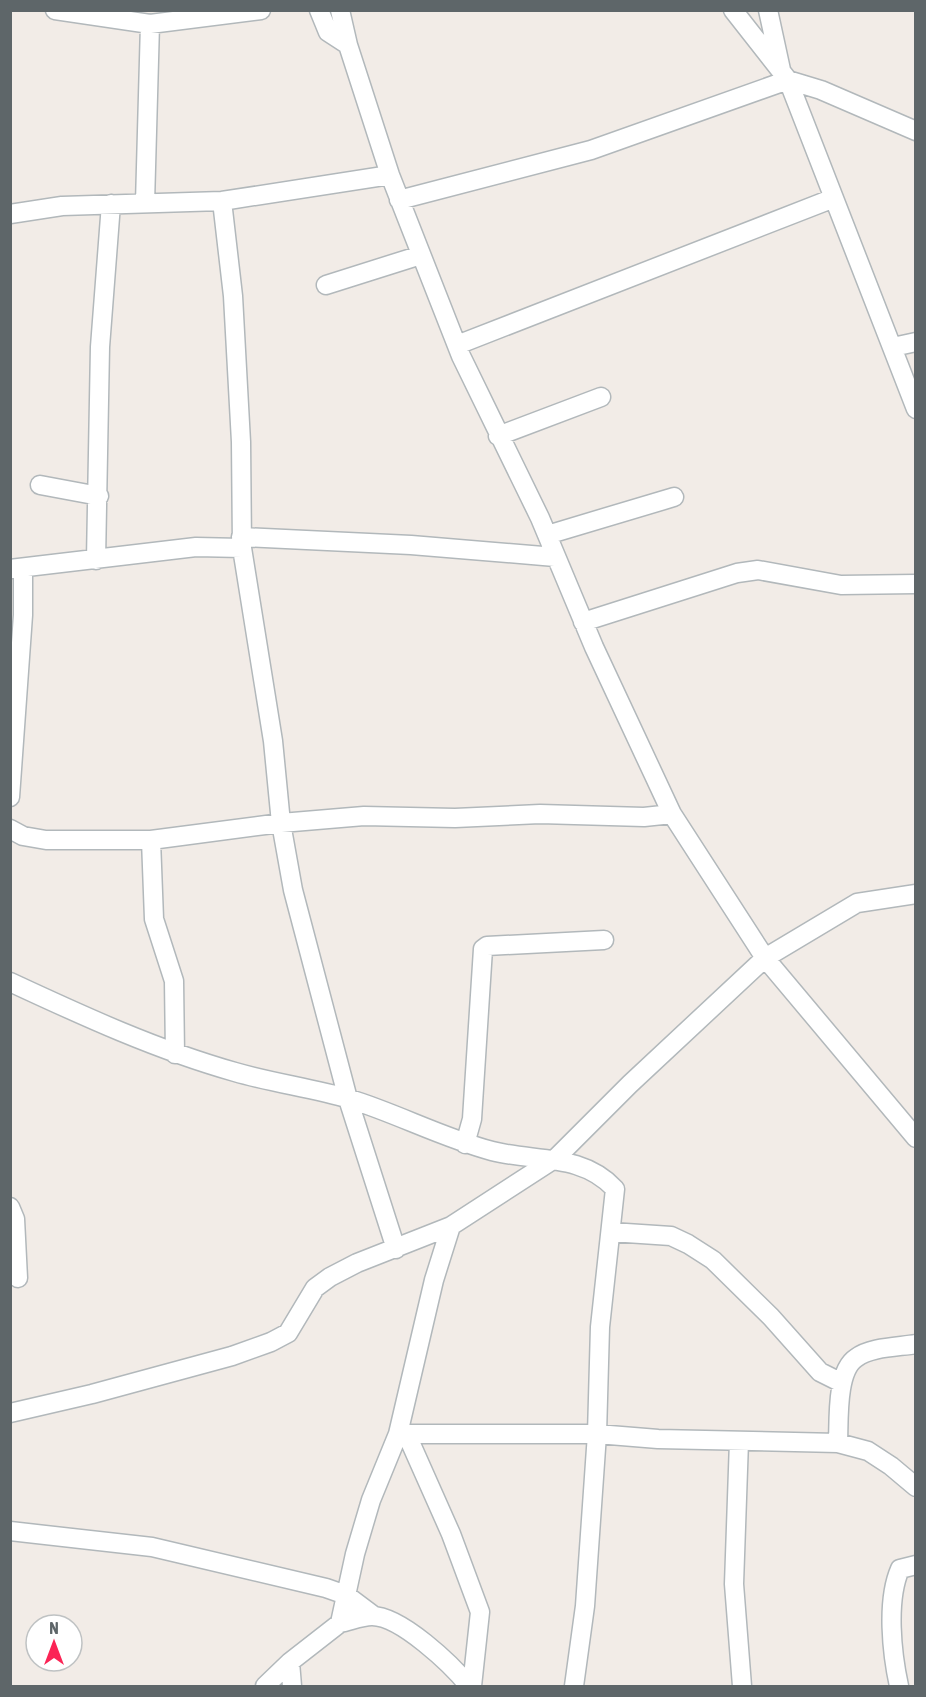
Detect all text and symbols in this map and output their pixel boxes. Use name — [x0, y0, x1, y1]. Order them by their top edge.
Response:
north arrow — [24, 1613, 84, 1673]
text: N — [49, 1619, 59, 1637]

